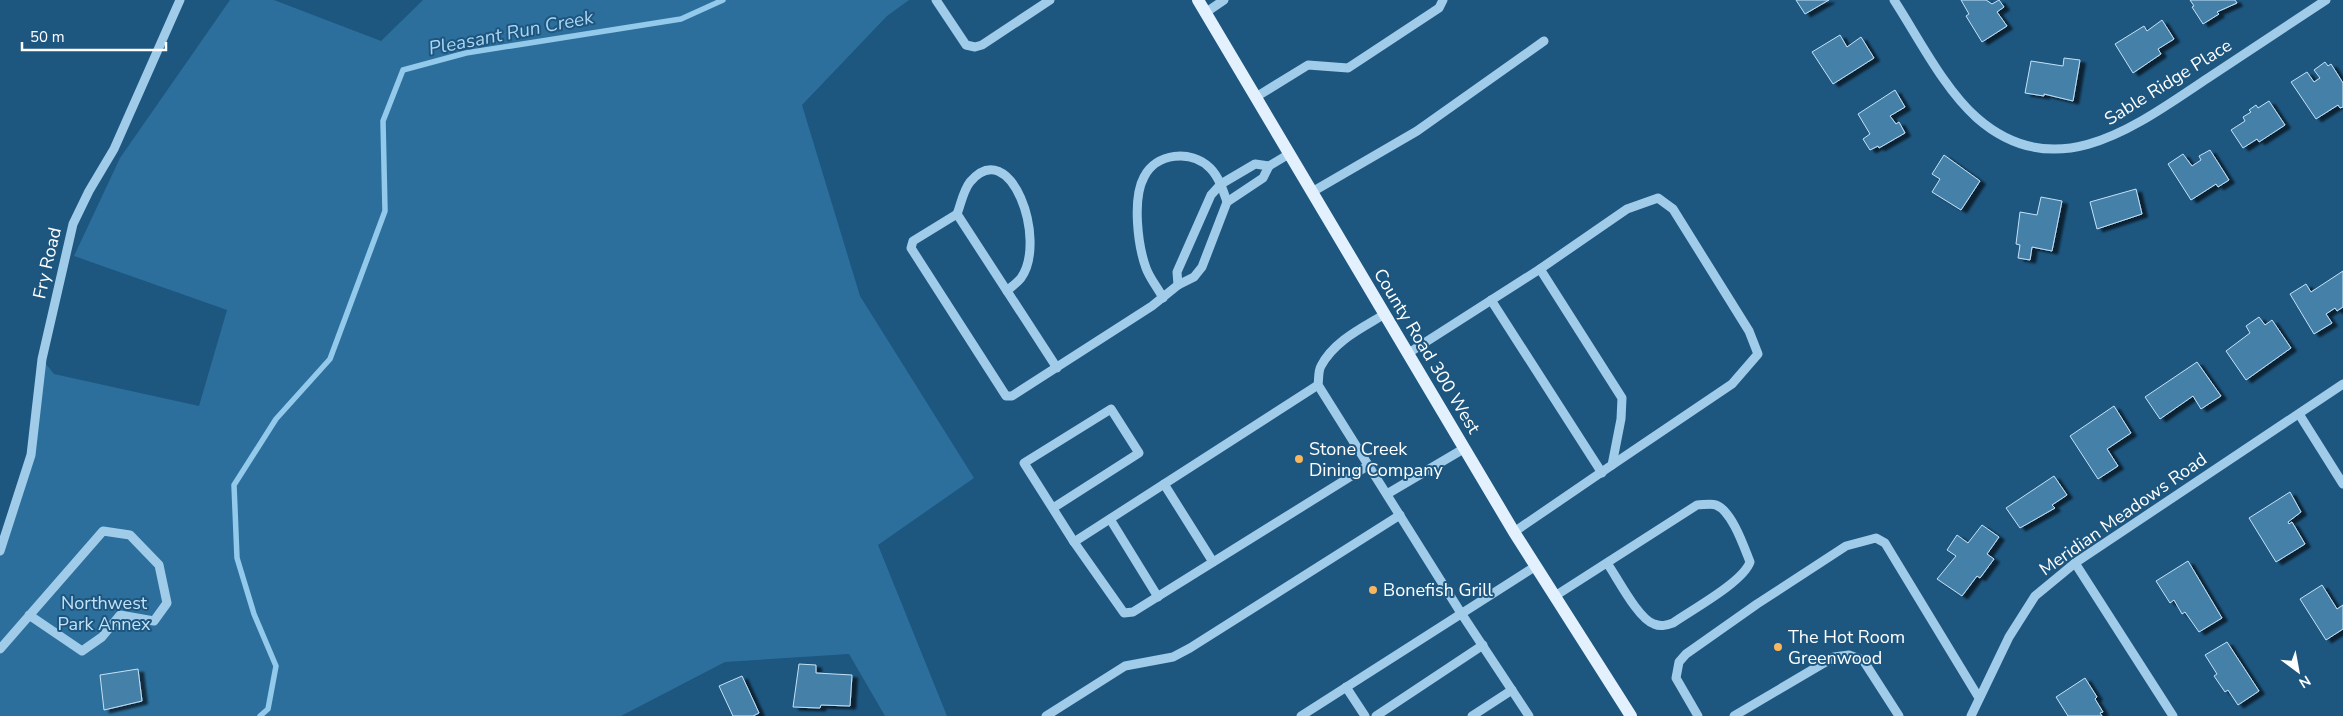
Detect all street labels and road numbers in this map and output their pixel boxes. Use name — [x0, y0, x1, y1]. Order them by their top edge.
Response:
street label: Sable Ridge Place — [2100, 33, 2236, 131]
street label: Fry Road — [27, 225, 67, 301]
street label: County Road 300 West — [1368, 264, 1486, 439]
street label: Meridian Meadows Road — [2034, 447, 2212, 581]

